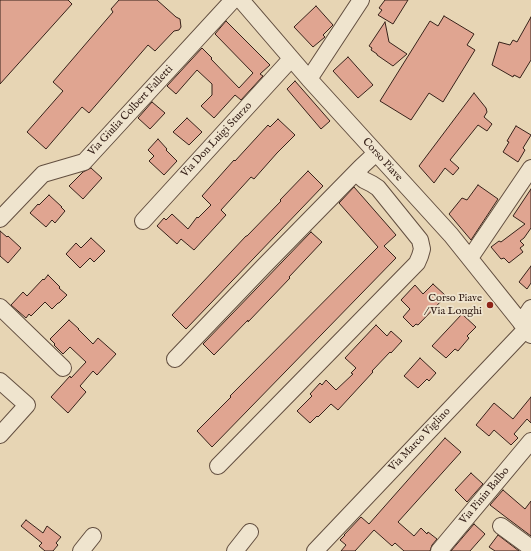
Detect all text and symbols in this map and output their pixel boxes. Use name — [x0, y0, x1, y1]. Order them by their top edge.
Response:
street label: Via Giulia Colbert Falletti — [86, 63, 176, 159]
street label: Via Don Luigi Sturzo — [179, 100, 255, 180]
street label: Corso Piave — [359, 136, 405, 184]
place label: Corso Piave / Via Longhi — [424, 292, 482, 318]
marker: Corso Piave / Via Longhi — [485, 300, 495, 310]
street label: Via Marco Viglino — [386, 405, 454, 475]
street label: Via Pinin Balbo — [457, 465, 513, 527]

